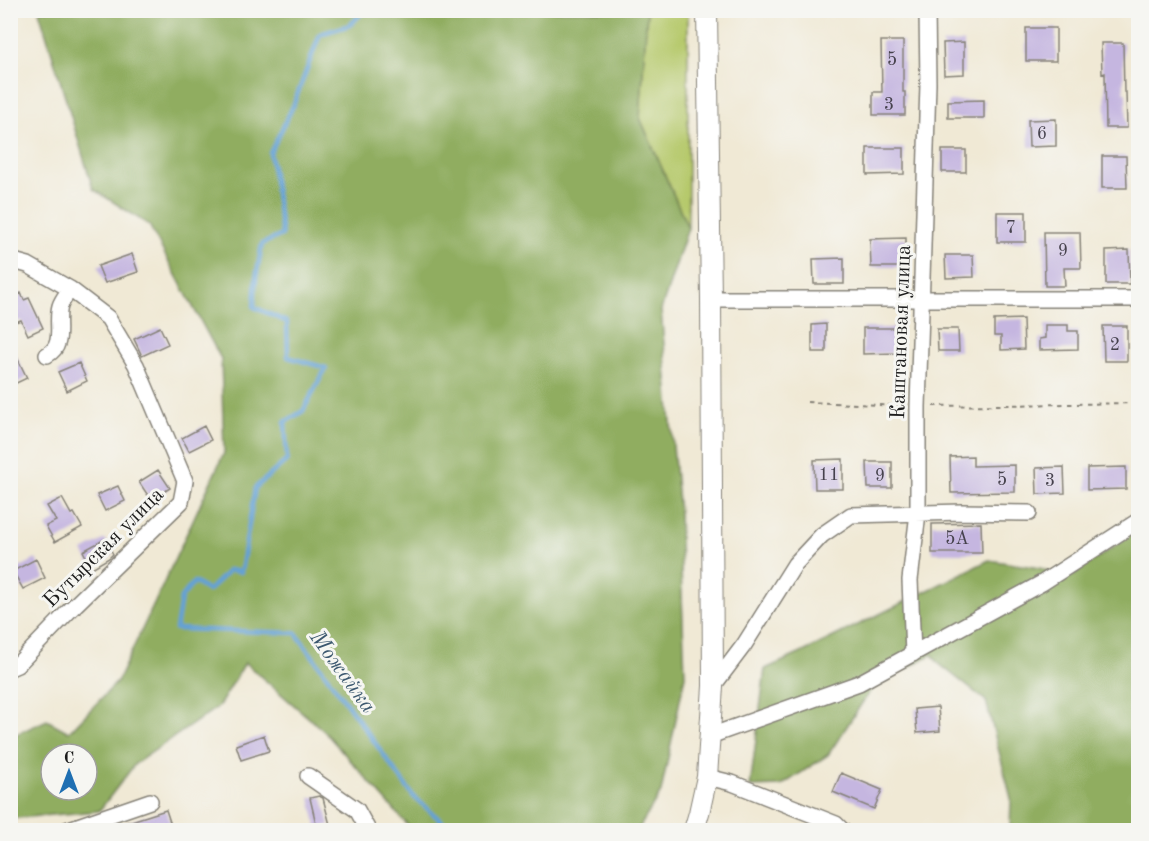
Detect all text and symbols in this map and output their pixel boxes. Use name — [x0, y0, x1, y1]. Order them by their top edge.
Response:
house number: 5 — [887, 51, 897, 69]
house number: 3 — [884, 96, 894, 114]
house number: 6 — [1037, 125, 1047, 143]
house number: 7 — [1006, 219, 1016, 237]
house number: 9 — [1058, 242, 1068, 260]
street label: Каштановая улица — [888, 244, 915, 420]
house number: 2 — [1110, 336, 1120, 354]
house number: 11 — [819, 466, 839, 484]
house number: 9 — [875, 467, 885, 485]
house number: 5 — [997, 471, 1007, 489]
house number: 3 — [1045, 472, 1055, 490]
street label: Бутырская улица — [40, 484, 168, 612]
house number: 5А — [945, 530, 969, 548]
water label: Можайка — [305, 626, 380, 718]
north arrow — [39, 742, 99, 802]
text: С — [64, 751, 74, 767]

